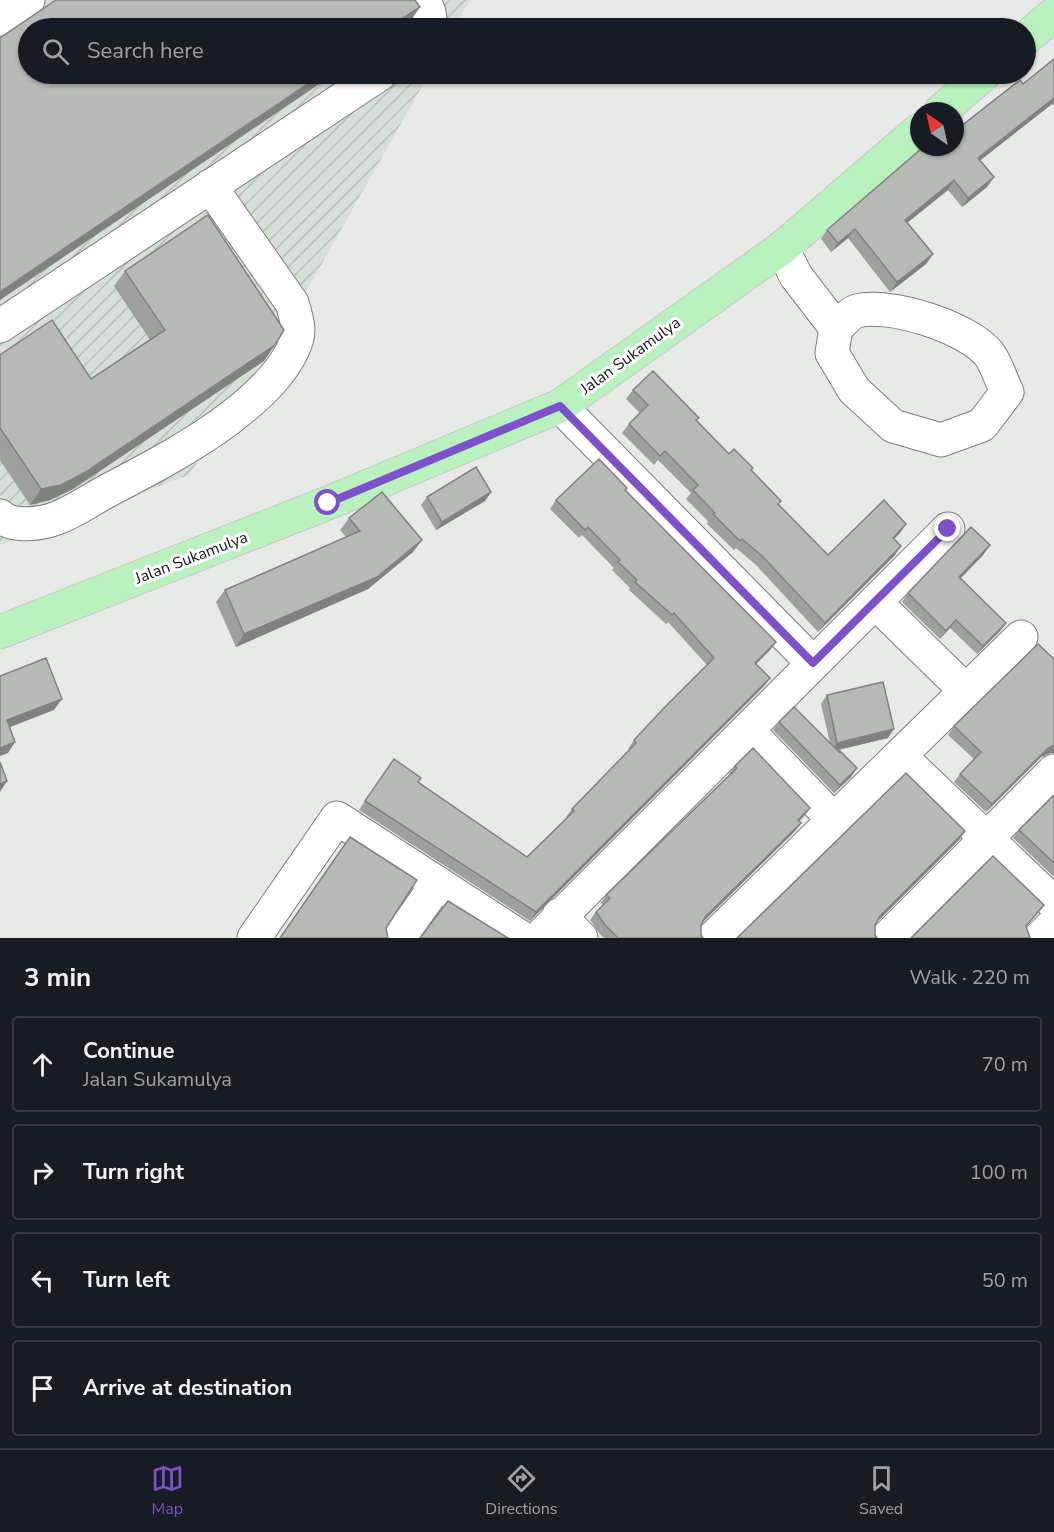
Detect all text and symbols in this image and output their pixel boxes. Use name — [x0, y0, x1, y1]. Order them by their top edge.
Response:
search box — [18, 18, 1036, 84]
icon: search — [39, 35, 72, 68]
text: Search here — [87, 36, 204, 66]
north arrow — [910, 102, 964, 156]
street label: Jalan Sukamulya — [575, 312, 685, 400]
route start — [314, 489, 340, 515]
route end — [934, 515, 960, 541]
street label: Jalan Sukamulya — [131, 526, 251, 590]
text: 3 min — [24, 960, 91, 995]
text: Walk · 220 m — [910, 964, 1030, 991]
text: Continue — [83, 1036, 174, 1066]
icon: ahead — [26, 1048, 59, 1081]
text: 70 m — [982, 1051, 1028, 1078]
text: Jalan Sukamulya — [83, 1066, 232, 1093]
icon: right — [26, 1156, 59, 1189]
text: Turn right — [83, 1157, 184, 1187]
text: 100 m — [970, 1159, 1028, 1186]
icon: left — [26, 1264, 59, 1297]
text: Turn left — [83, 1265, 170, 1295]
text: 50 m — [982, 1267, 1028, 1294]
icon: arrive — [26, 1372, 59, 1405]
text: Arrive at destination — [83, 1373, 292, 1403]
tab: Map — [151, 1462, 184, 1520]
tab: Directions — [485, 1462, 557, 1520]
tab: Saved — [859, 1462, 903, 1520]

